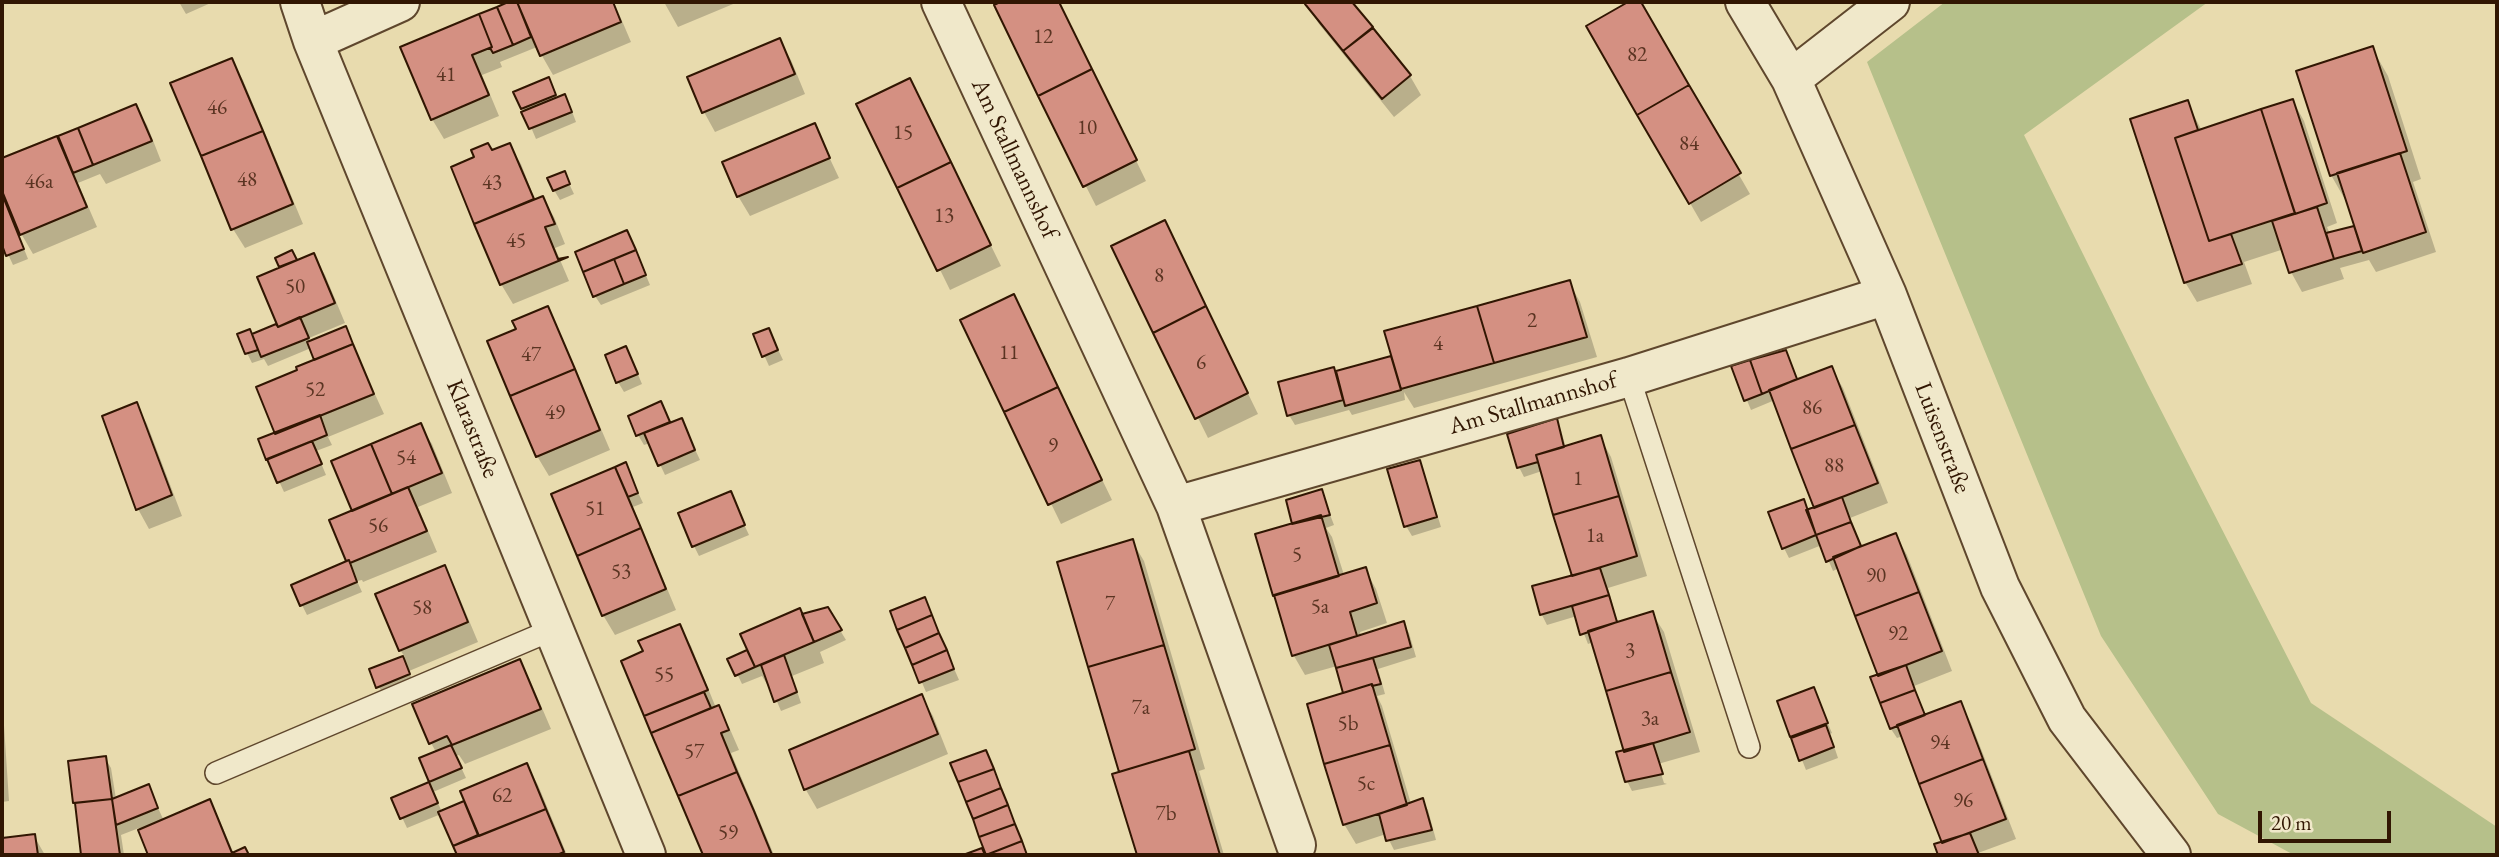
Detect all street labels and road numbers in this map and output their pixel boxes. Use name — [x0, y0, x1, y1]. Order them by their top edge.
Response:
street label: Am Stallmannshof — [964, 74, 1064, 244]
street label: Am Stallmannshof — [1446, 366, 1620, 442]
street label: Klarastraße — [439, 376, 505, 482]
street label: Luisenstraße — [1908, 378, 1976, 498]

